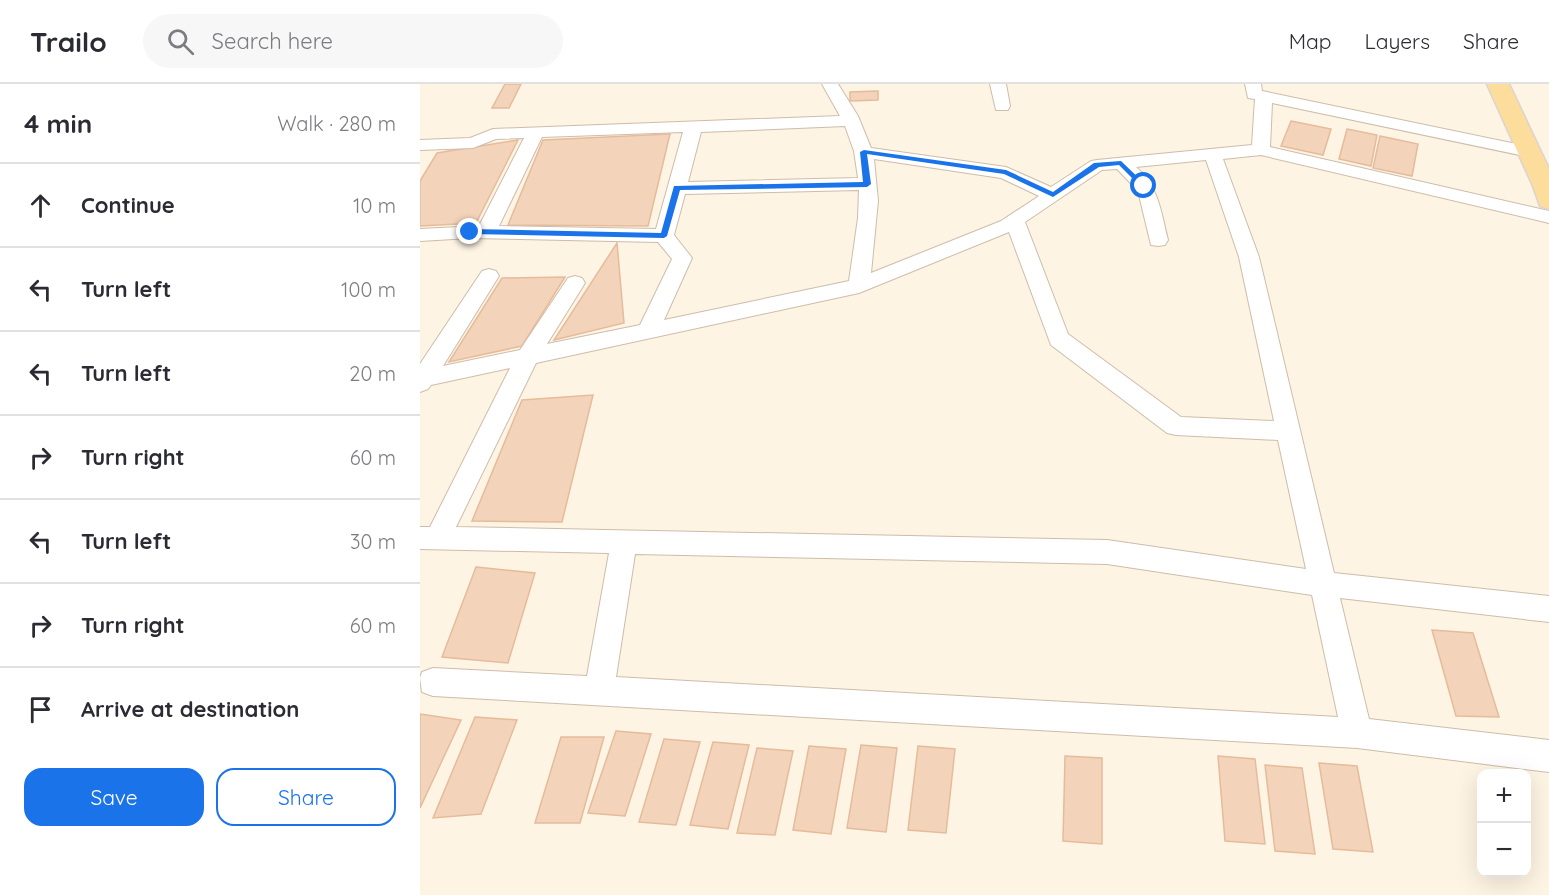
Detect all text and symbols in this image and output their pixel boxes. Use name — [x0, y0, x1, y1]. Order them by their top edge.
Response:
search box — [143, 14, 563, 68]
text: Trailo — [30, 24, 107, 59]
icon: search — [164, 25, 197, 58]
text: Search here — [212, 27, 333, 55]
text: Map — [1289, 28, 1332, 54]
text: Layers — [1365, 28, 1430, 54]
text: Share — [1463, 28, 1519, 54]
text: 4 min — [24, 107, 92, 140]
text: Walk · 280 m — [277, 111, 396, 136]
route start — [1130, 172, 1156, 198]
icon: ahead — [24, 189, 57, 222]
text: Continue — [81, 191, 175, 219]
text: 10 m — [353, 193, 396, 218]
route end — [456, 218, 482, 244]
icon: left — [24, 273, 57, 306]
text: Turn left — [81, 275, 171, 303]
text: 100 m — [341, 277, 396, 302]
icon: left — [24, 357, 57, 390]
text: Turn left — [81, 359, 171, 387]
text: 20 m — [349, 361, 396, 386]
icon: right — [24, 441, 57, 474]
text: Turn right — [81, 443, 185, 471]
text: 60 m — [350, 445, 396, 470]
icon: left — [24, 525, 57, 558]
text: Turn left — [81, 527, 171, 555]
text: 30 m — [350, 529, 396, 554]
icon: right — [24, 609, 57, 642]
text: Turn right — [81, 611, 185, 639]
text: 60 m — [350, 613, 396, 638]
icon: arrive — [24, 693, 57, 726]
text: Arrive at destination — [81, 695, 299, 723]
button: Save — [24, 768, 204, 826]
button: Share — [216, 768, 396, 826]
map controls — [1477, 769, 1531, 877]
button: + — [1477, 769, 1531, 823]
button: − — [1477, 823, 1531, 877]

